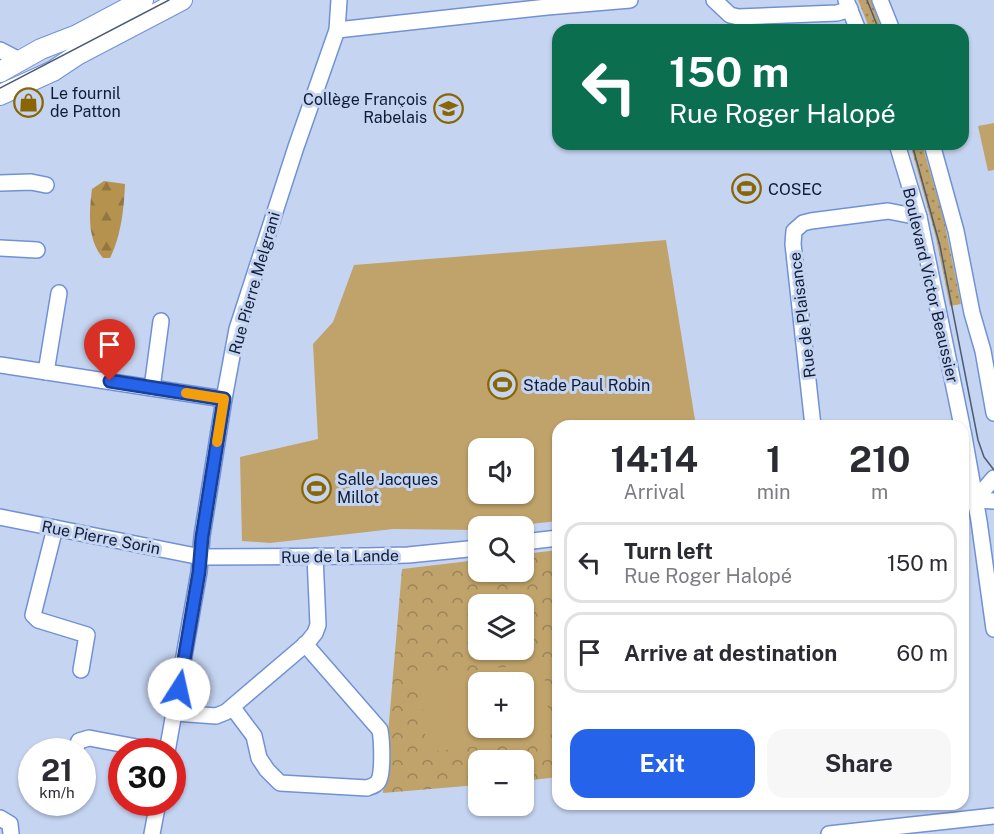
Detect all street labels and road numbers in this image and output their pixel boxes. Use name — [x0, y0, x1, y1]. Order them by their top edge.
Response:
street label: Boulevard Victor Beaussier — [899, 186, 962, 385]
street label: Rue Pierre Melgrani — [225, 210, 284, 357]
street label: Rue de Plaisance — [785, 251, 820, 379]
street label: Rue Pierre Sorin — [40, 517, 162, 558]
street label: Rue de la Lande — [281, 546, 399, 567]

